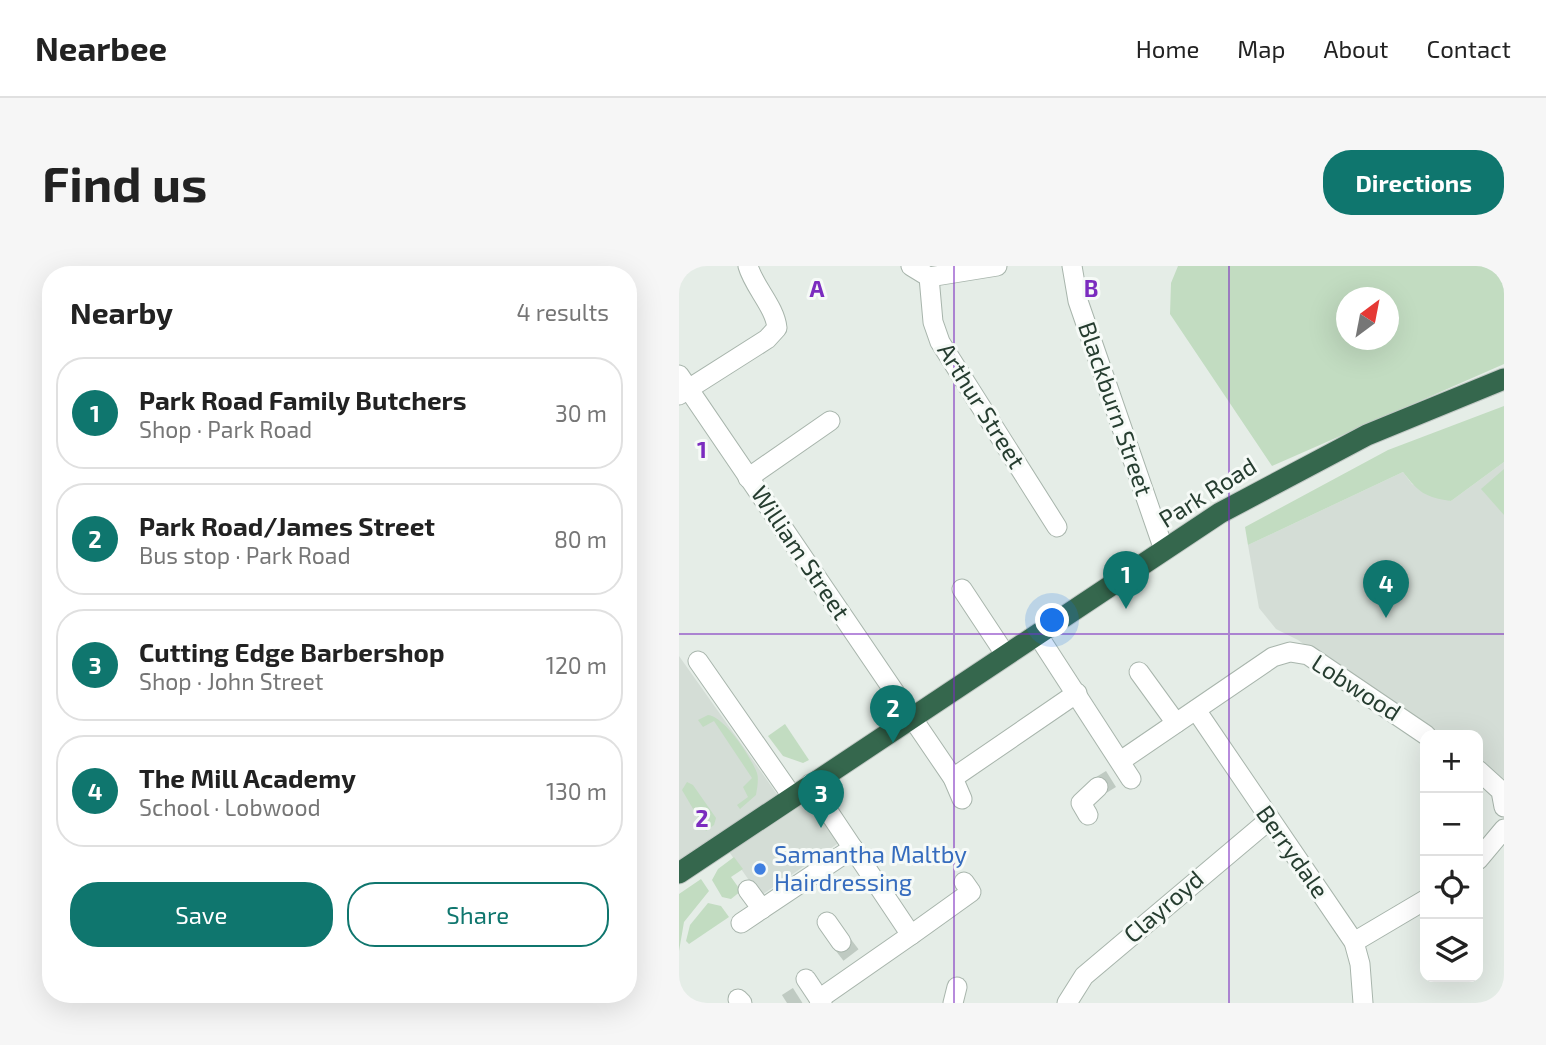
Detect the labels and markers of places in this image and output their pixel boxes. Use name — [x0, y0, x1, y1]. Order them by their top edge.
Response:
pin: 1 — [1103, 551, 1149, 609]
pin: 4 — [1363, 560, 1409, 618]
pin: 2 — [870, 685, 916, 743]
pin: 3 — [798, 770, 844, 828]
place label: Samantha Maltby Hairdressing — [774, 839, 967, 896]
marker: Samantha Maltby Hairdressing — [752, 861, 768, 877]

